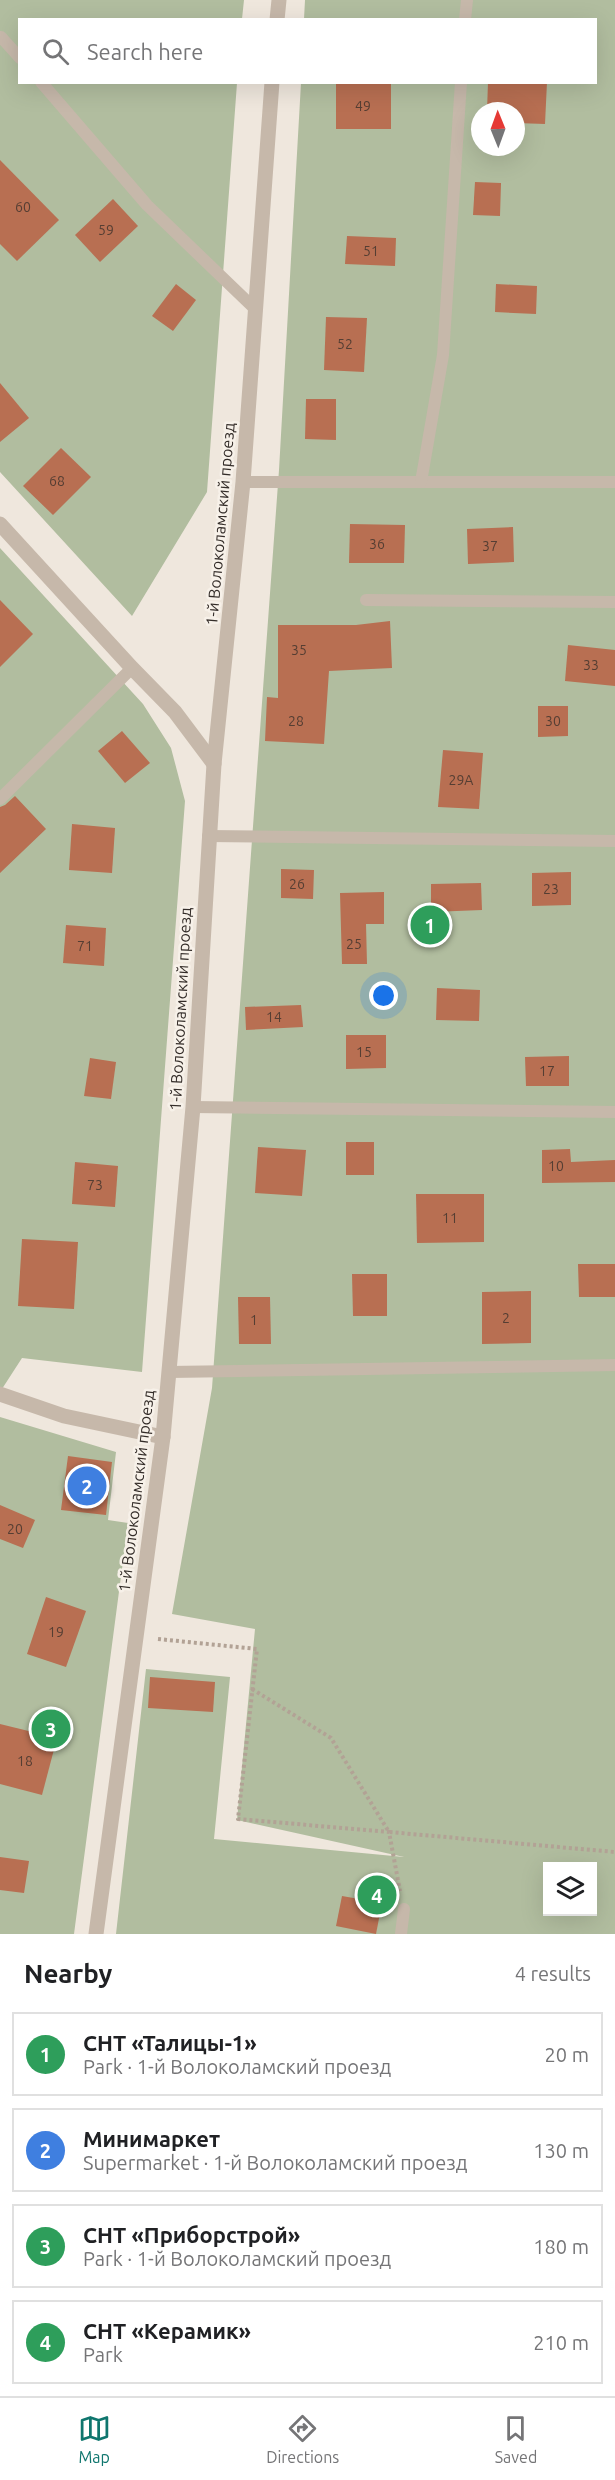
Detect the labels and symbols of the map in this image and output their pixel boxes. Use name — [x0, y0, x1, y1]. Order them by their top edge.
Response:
house number: 49 — [355, 98, 371, 114]
north arrow — [471, 102, 525, 156]
house number: 60 — [15, 199, 31, 215]
house number: 59 — [98, 222, 114, 238]
house number: 51 — [363, 243, 379, 259]
house number: 52 — [337, 336, 353, 352]
street label: 1-й Волоколамский проезд — [202, 422, 238, 626]
house number: 68 — [49, 473, 65, 489]
house number: 36 — [369, 536, 385, 552]
house number: 37 — [482, 538, 498, 554]
house number: 35 — [291, 642, 307, 658]
house number: 33 — [583, 657, 599, 673]
house number: 28 — [288, 713, 304, 729]
house number: 30 — [545, 713, 561, 729]
house number: 29А — [449, 772, 473, 788]
house number: 26 — [289, 876, 305, 892]
house number: 23 — [543, 881, 559, 897]
pin: 1 — [410, 902, 450, 948]
street label: 1-й Волоколамский проезд — [166, 907, 194, 1111]
house number: 25 — [346, 936, 362, 952]
house number: 71 — [77, 938, 93, 954]
your location — [369, 981, 398, 1010]
house number: 14 — [266, 1009, 282, 1025]
house number: 15 — [356, 1044, 372, 1060]
house number: 17 — [539, 1063, 555, 1079]
house number: 10 — [548, 1158, 564, 1174]
house number: 73 — [87, 1177, 103, 1193]
house number: 11 — [442, 1210, 458, 1226]
house number: 2 — [502, 1310, 510, 1326]
house number: 1 — [250, 1312, 258, 1328]
street label: 1-й Волоколамский проезд — [115, 1389, 157, 1593]
pin: 2 — [68, 1464, 106, 1508]
house number: 20 — [7, 1521, 23, 1537]
house number: 19 — [48, 1624, 64, 1640]
pin: 3 — [32, 1706, 70, 1752]
house number: 18 — [17, 1753, 33, 1769]
pin: 4 — [358, 1872, 397, 1918]

